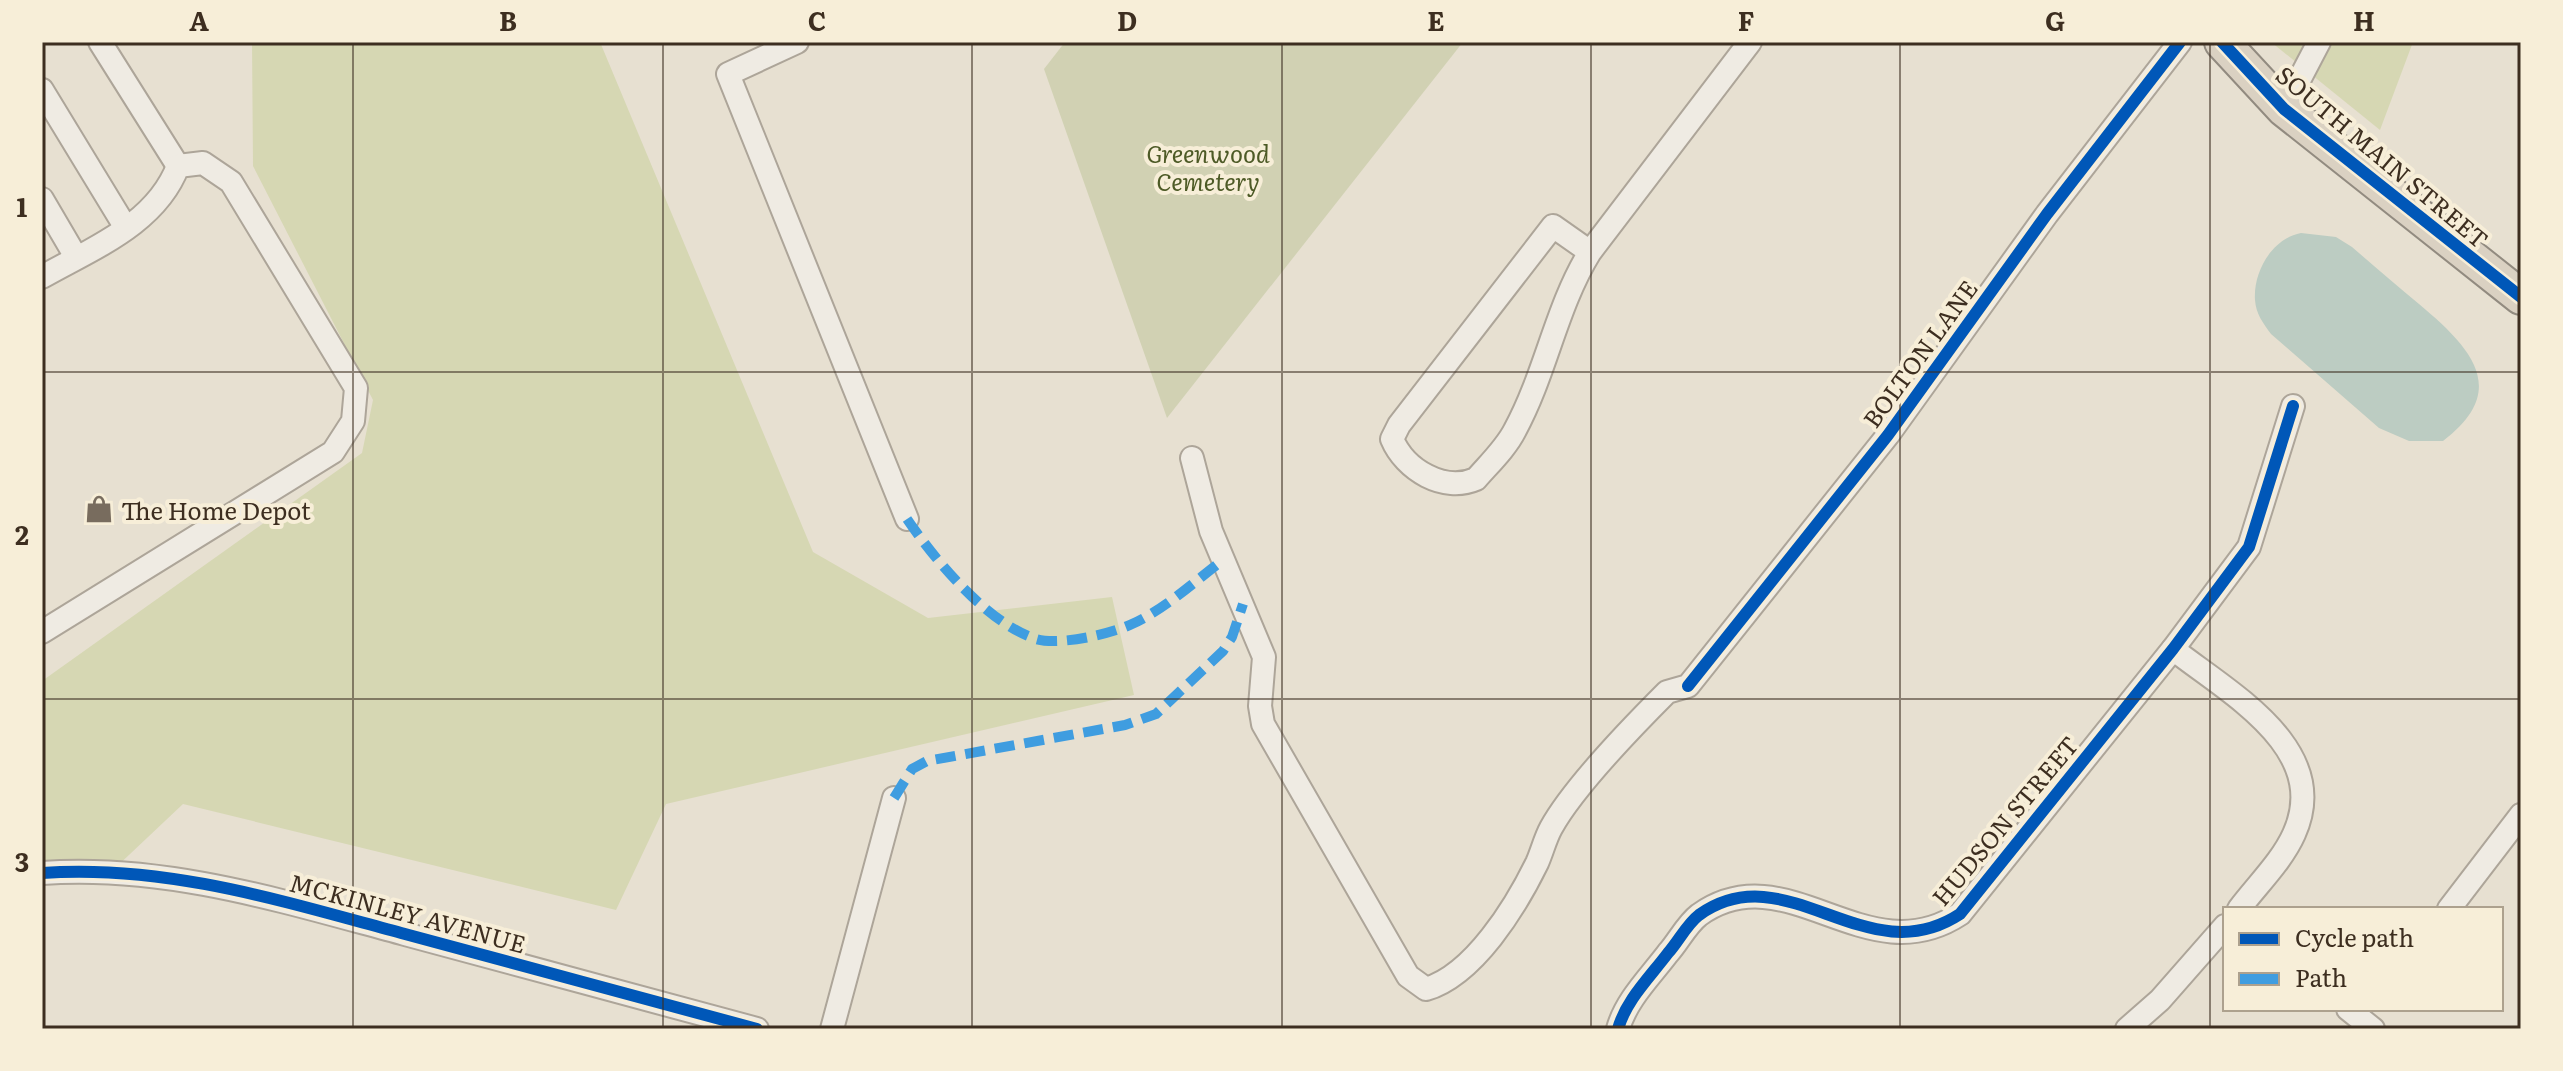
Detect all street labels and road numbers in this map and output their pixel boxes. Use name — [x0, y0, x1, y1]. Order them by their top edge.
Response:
street label: SOUTH MAIN STREET — [2269, 57, 2497, 255]
street label: BOLTON LANE — [1853, 272, 1985, 434]
street label: HUDSON STREET — [1922, 728, 2086, 912]
street label: MCKINLEY AVENUE — [286, 864, 530, 960]

